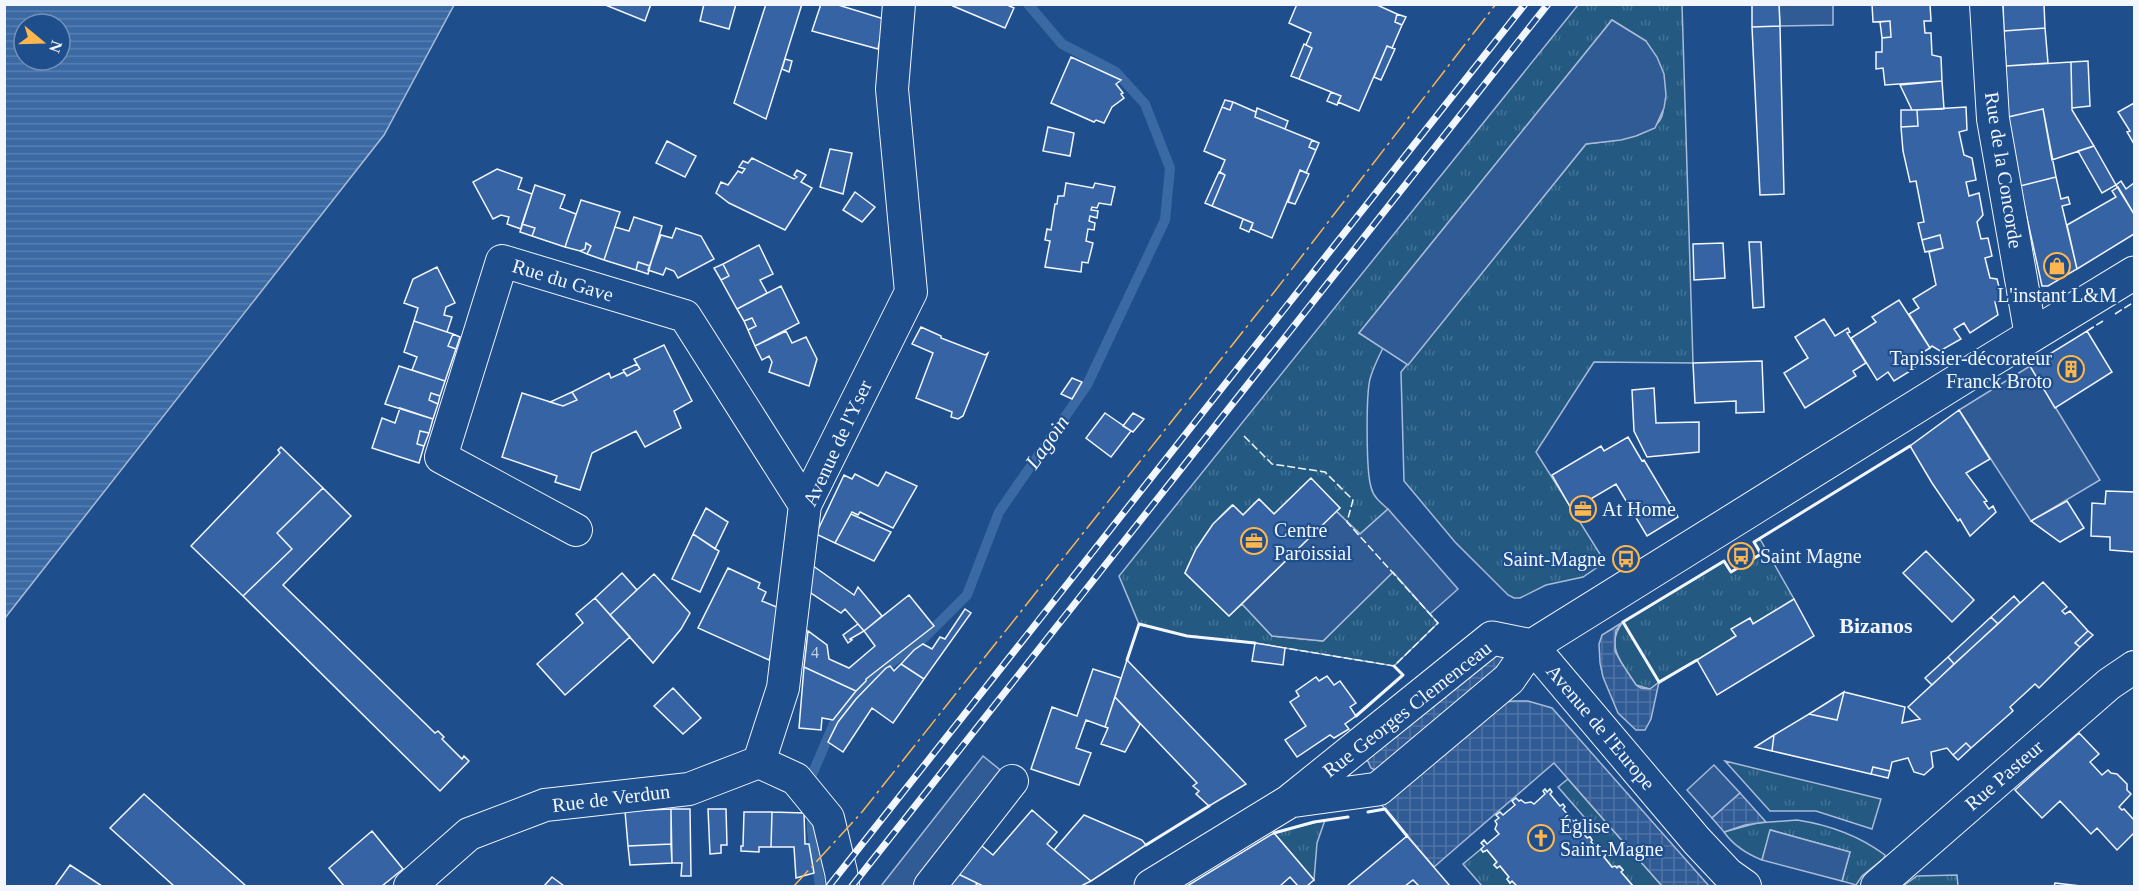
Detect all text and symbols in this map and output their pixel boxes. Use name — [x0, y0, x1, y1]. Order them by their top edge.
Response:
north arrow — [12, 12, 72, 72]
text: N — [46, 38, 66, 55]
street label: Rue de la Concorde — [1981, 90, 2027, 250]
shop icon: L'instant L&M — [2042, 251, 2072, 281]
street label: Rue du Gave — [510, 254, 616, 306]
place label: L'instant L&M — [1997, 284, 2117, 306]
place label: Tapissier-décorateur Franck Broto — [1889, 347, 2052, 392]
building icon: Tapissier-décorateur Franck Broto — [2056, 354, 2086, 384]
street label: Avenue de l'Yser — [798, 376, 876, 510]
water label: Lagoin — [1020, 411, 1074, 474]
office icon: At Home — [1568, 494, 1598, 524]
place label: At Home — [1602, 498, 1676, 520]
place label: Centre Paroissial — [1274, 519, 1352, 564]
office icon: Centre Paroissial — [1239, 526, 1269, 556]
bus stop icon: Saint Magne — [1726, 541, 1756, 571]
bus stop icon: Saint-Magne — [1611, 544, 1641, 574]
place label: Saint Magne — [1760, 545, 1862, 568]
place label: Saint-Magne — [1503, 548, 1606, 571]
district label: Bizanos — [1839, 613, 1913, 638]
street label: Rue Georges Clemenceau — [1319, 637, 1496, 782]
house number: 4 — [811, 644, 819, 661]
street label: Avenue de l'Europe — [1542, 660, 1660, 795]
street label: Rue Pasteur — [1961, 735, 2048, 815]
street label: Rue de Verdun — [551, 780, 671, 816]
place label: Église Saint-Magne — [1560, 815, 1663, 861]
church icon: Église Saint-Magne — [1526, 823, 1556, 853]

